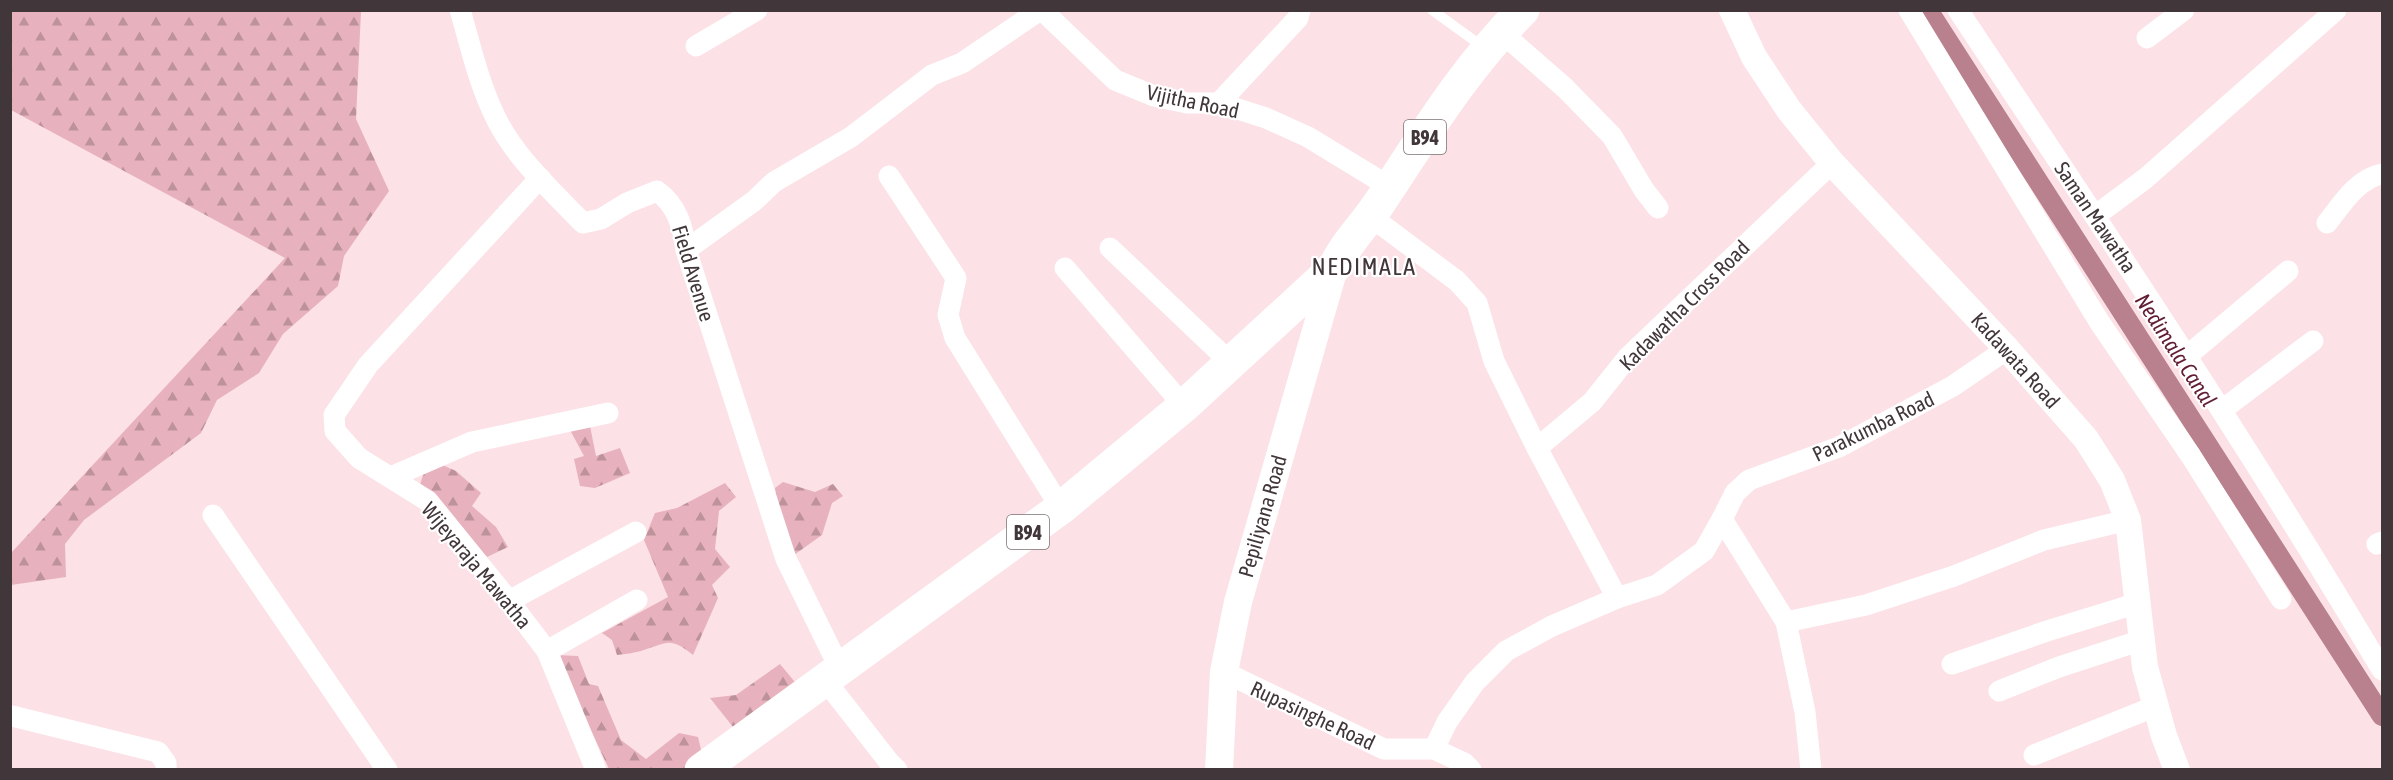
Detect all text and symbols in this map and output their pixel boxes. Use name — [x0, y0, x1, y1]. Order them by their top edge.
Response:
street label: Vijitha Road — [1145, 80, 1241, 122]
road number: B94 — [1404, 120, 1446, 154]
street label: Saman Mawatha — [2050, 157, 2142, 277]
street label: Field Avenue — [668, 222, 720, 324]
street label: Kadawatha Cross Road — [1614, 235, 1754, 375]
district label: NEDIMALA — [1312, 253, 1416, 280]
water label: Nedimala Canal — [2130, 289, 2222, 411]
street label: Kadawata Road — [1967, 307, 2065, 413]
street label: Parakumba Road — [1808, 386, 1938, 466]
street label: Pepiliyana Road — [1233, 452, 1291, 580]
street label: Wijeyaraja Mawatha — [417, 497, 537, 633]
road number: B94 — [1007, 515, 1049, 549]
street label: Rupasinghe Road — [1247, 676, 1379, 754]

